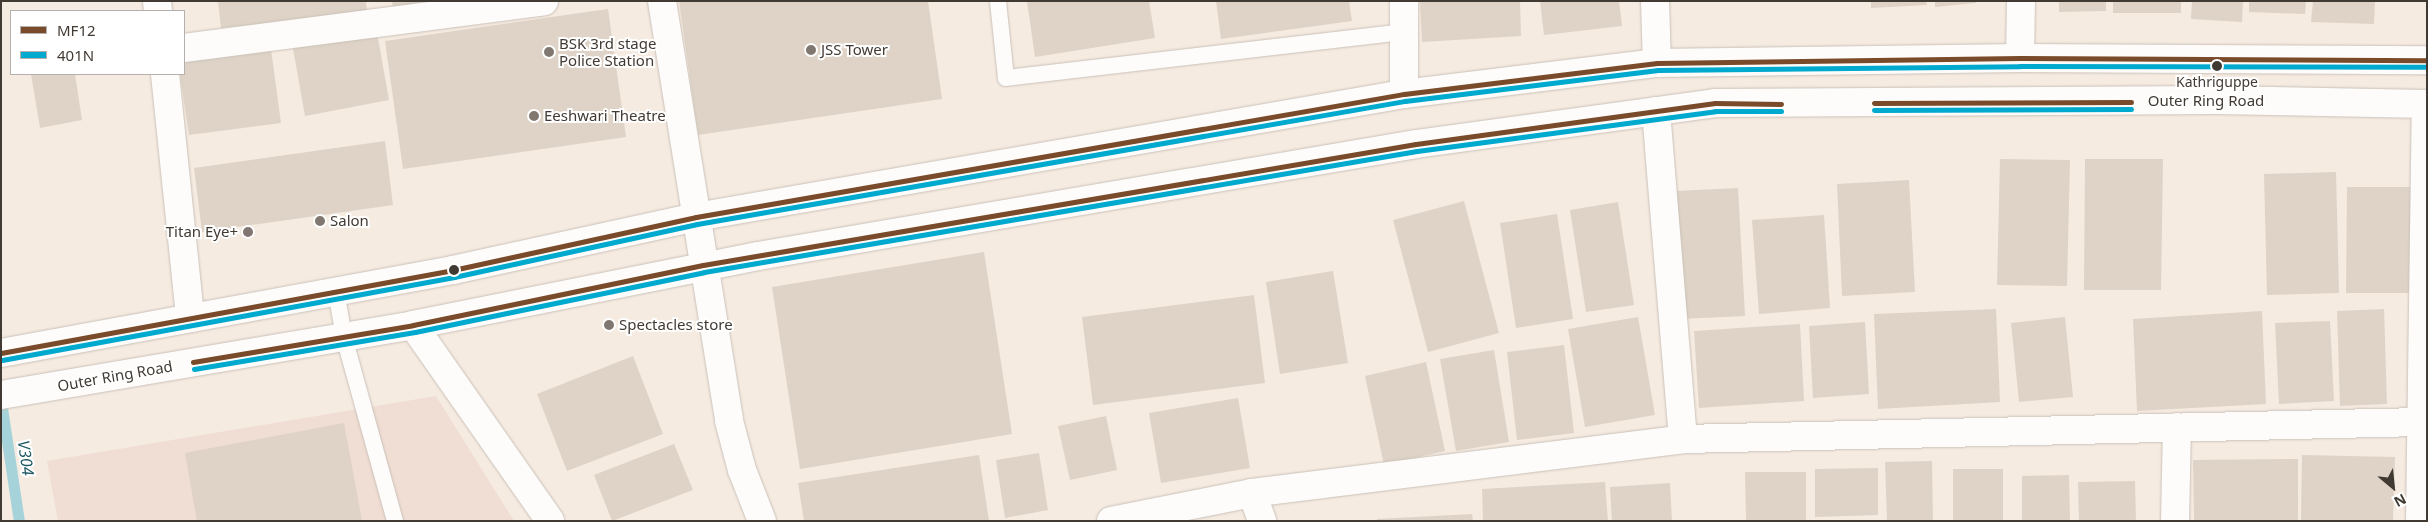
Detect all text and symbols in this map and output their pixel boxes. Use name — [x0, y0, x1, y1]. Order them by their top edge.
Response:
legend — [10, 10, 185, 75]
text: MF12 — [57, 20, 96, 40]
place label: BSK 3rd stage Police Station — [559, 34, 656, 69]
place label: JSS Tower — [821, 41, 888, 59]
marker: JSS Tower — [805, 44, 817, 56]
text: 401N — [57, 45, 94, 65]
marker: BSK 3rd stage Police Station — [543, 46, 555, 58]
marker: Kathriguppe — [2212, 61, 2222, 71]
place label: Kathriguppe — [2176, 74, 2258, 90]
street label: Outer Ring Road — [2148, 92, 2264, 110]
place label: Eeshwari Theatre — [544, 107, 666, 125]
marker: Eeshwari Theatre — [528, 110, 540, 122]
place label: Salon — [330, 212, 369, 230]
marker: Salon — [314, 215, 326, 227]
place label: Titan Eye+ — [166, 223, 238, 241]
marker: Titan Eye+ — [242, 226, 254, 238]
unlabelled marker — [449, 265, 459, 275]
place label: Spectacles store — [619, 316, 733, 334]
marker: Spectacles store — [603, 319, 615, 331]
street label: Outer Ring Road — [56, 357, 174, 395]
water label: V304 — [14, 439, 38, 477]
north arrow — [2368, 462, 2418, 512]
text: N — [2391, 490, 2410, 512]

